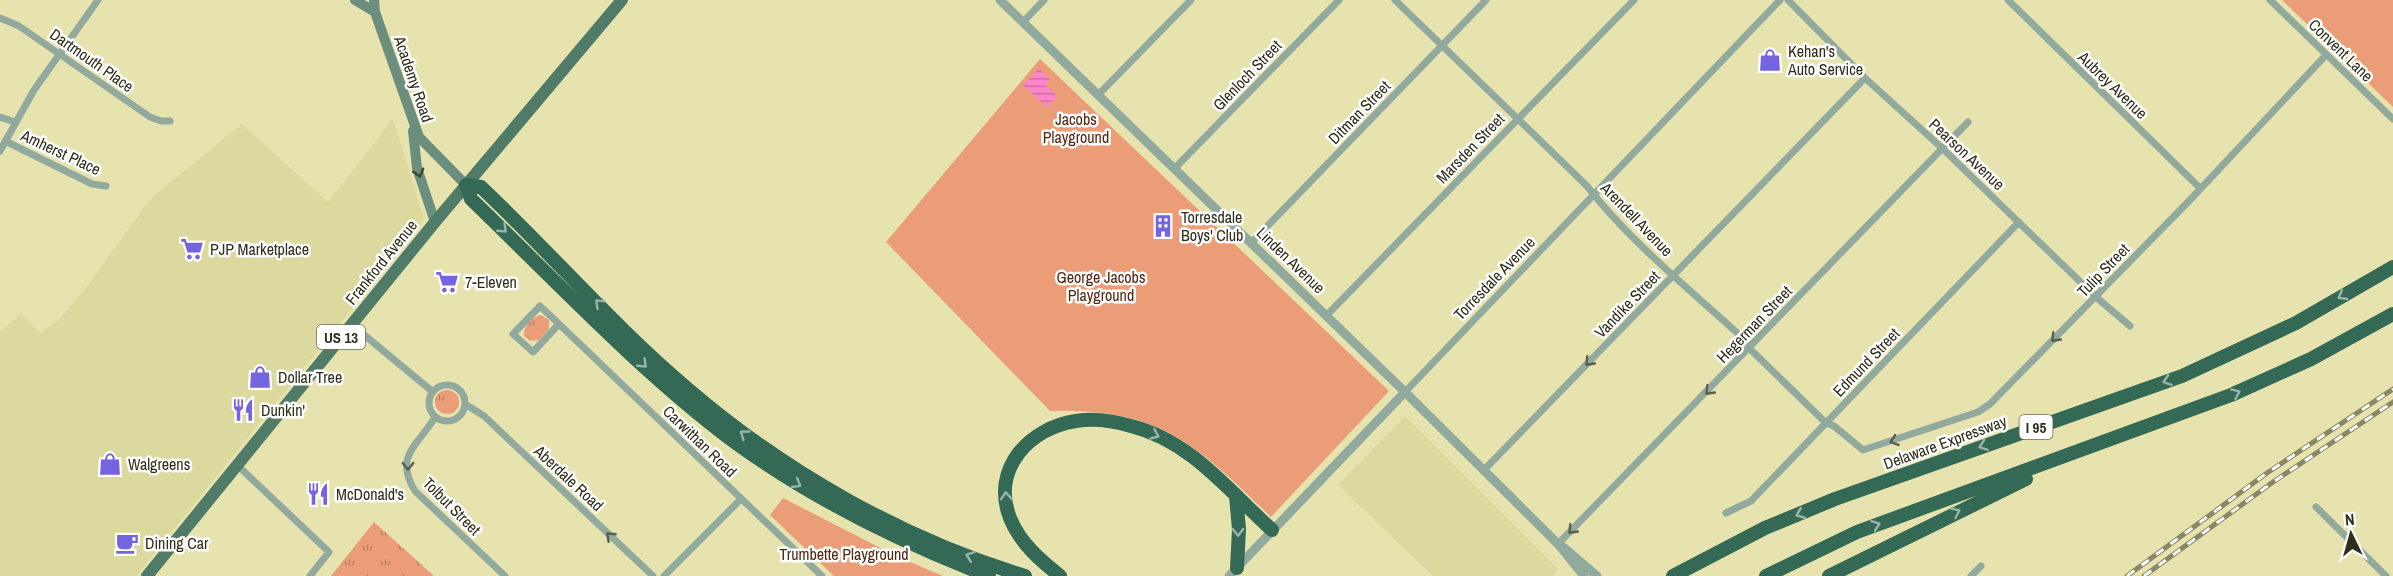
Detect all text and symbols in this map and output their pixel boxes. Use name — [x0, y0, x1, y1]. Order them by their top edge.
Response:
street label: Convent Lane — [2304, 14, 2378, 86]
street label: Dartmouth Place — [46, 23, 138, 97]
street label: Academy Road — [389, 32, 439, 125]
street label: Glenloch Street — [1208, 35, 1287, 115]
place label: Kehan's Auto Service — [1787, 40, 1863, 80]
street label: Aubrey Avenue — [2073, 46, 2153, 124]
shop icon: Kehan's Auto Service — [1757, 47, 1783, 73]
street label: Ditman Street — [1323, 75, 1395, 149]
park label: Jacobs Playground — [1043, 108, 1109, 148]
street label: Marsden Street — [1431, 108, 1509, 188]
street label: Pearson Avenue — [1924, 113, 2010, 195]
street label: Amherst Place — [17, 124, 104, 180]
one-way arrow — [412, 167, 424, 178]
street label: Arendell Avenue — [1595, 176, 1678, 261]
place label: Torresdale Boys' Club — [1181, 206, 1243, 246]
building icon: Torresdale Boys' Club — [1150, 213, 1176, 239]
street label: Frankford Avenue — [340, 215, 422, 309]
one-way arrow — [495, 222, 506, 233]
street label: Linden Avenue — [1252, 222, 1330, 298]
street label: Torresdale Avenue — [1448, 231, 1540, 325]
supermarket icon: PJP Marketplace — [179, 236, 205, 262]
place label: PJP Marketplace — [210, 238, 309, 260]
street label: Tulip Street — [2072, 238, 2134, 302]
street label: Vandike Street — [1589, 265, 1665, 343]
park label: George Jacobs Playground — [1057, 266, 1145, 306]
supermarket icon: 7-Eleven — [434, 269, 460, 295]
place label: 7-Eleven — [465, 271, 517, 293]
street label: Hegerman Street — [1711, 280, 1797, 368]
one-way arrow — [2338, 289, 2348, 300]
one-way arrow — [596, 300, 607, 311]
street label: Edmund Street — [1828, 323, 1905, 401]
road number: US 13 — [317, 325, 365, 349]
one-way arrow — [2051, 331, 2062, 342]
one-way arrow — [1585, 355, 1596, 366]
one-way arrow — [637, 357, 647, 368]
shop icon: Dollar Tree — [247, 364, 273, 390]
place label: Dollar Tree — [278, 366, 342, 388]
one-way arrow — [2162, 374, 2173, 386]
one-way arrow — [1705, 383, 1716, 394]
one-way arrow — [2230, 388, 2241, 400]
restaurant icon: Dunkin' — [230, 397, 256, 423]
place label: Dunkin' — [261, 399, 305, 421]
street label: Carwithan Road — [658, 400, 742, 482]
street label: Delaware Expressway — [1880, 409, 2010, 475]
road number: I 95 — [2020, 415, 2052, 439]
one-way arrow — [1148, 428, 1159, 440]
one-way arrow — [739, 430, 750, 441]
one-way arrow — [1889, 433, 1900, 446]
one-way arrow — [1978, 438, 1989, 451]
street label: Aberdale Road — [529, 439, 609, 516]
shop icon: Walgreens — [97, 451, 123, 477]
place label: Walgreens — [128, 453, 190, 475]
one-way arrow — [402, 462, 414, 471]
street label: Tolbut Street — [418, 472, 486, 540]
one-way arrow — [791, 476, 801, 488]
restaurant icon: McDonald's — [305, 481, 331, 507]
place label: McDonald's — [336, 483, 404, 505]
one-way arrow — [1000, 491, 1013, 500]
north arrow — [2321, 504, 2381, 564]
one-way arrow — [1796, 507, 1807, 519]
one-way arrow — [1949, 508, 1960, 520]
text: N — [2344, 508, 2355, 530]
one-way arrow — [1870, 520, 1881, 532]
one-way arrow — [1569, 522, 1580, 533]
one-way arrow — [1232, 528, 1244, 537]
cafe icon: Dining Car — [114, 530, 140, 556]
place label: Dining Car — [145, 532, 209, 554]
one-way arrow — [607, 532, 617, 543]
park label: Trumbette Playground — [779, 543, 909, 565]
one-way arrow — [965, 551, 976, 564]

